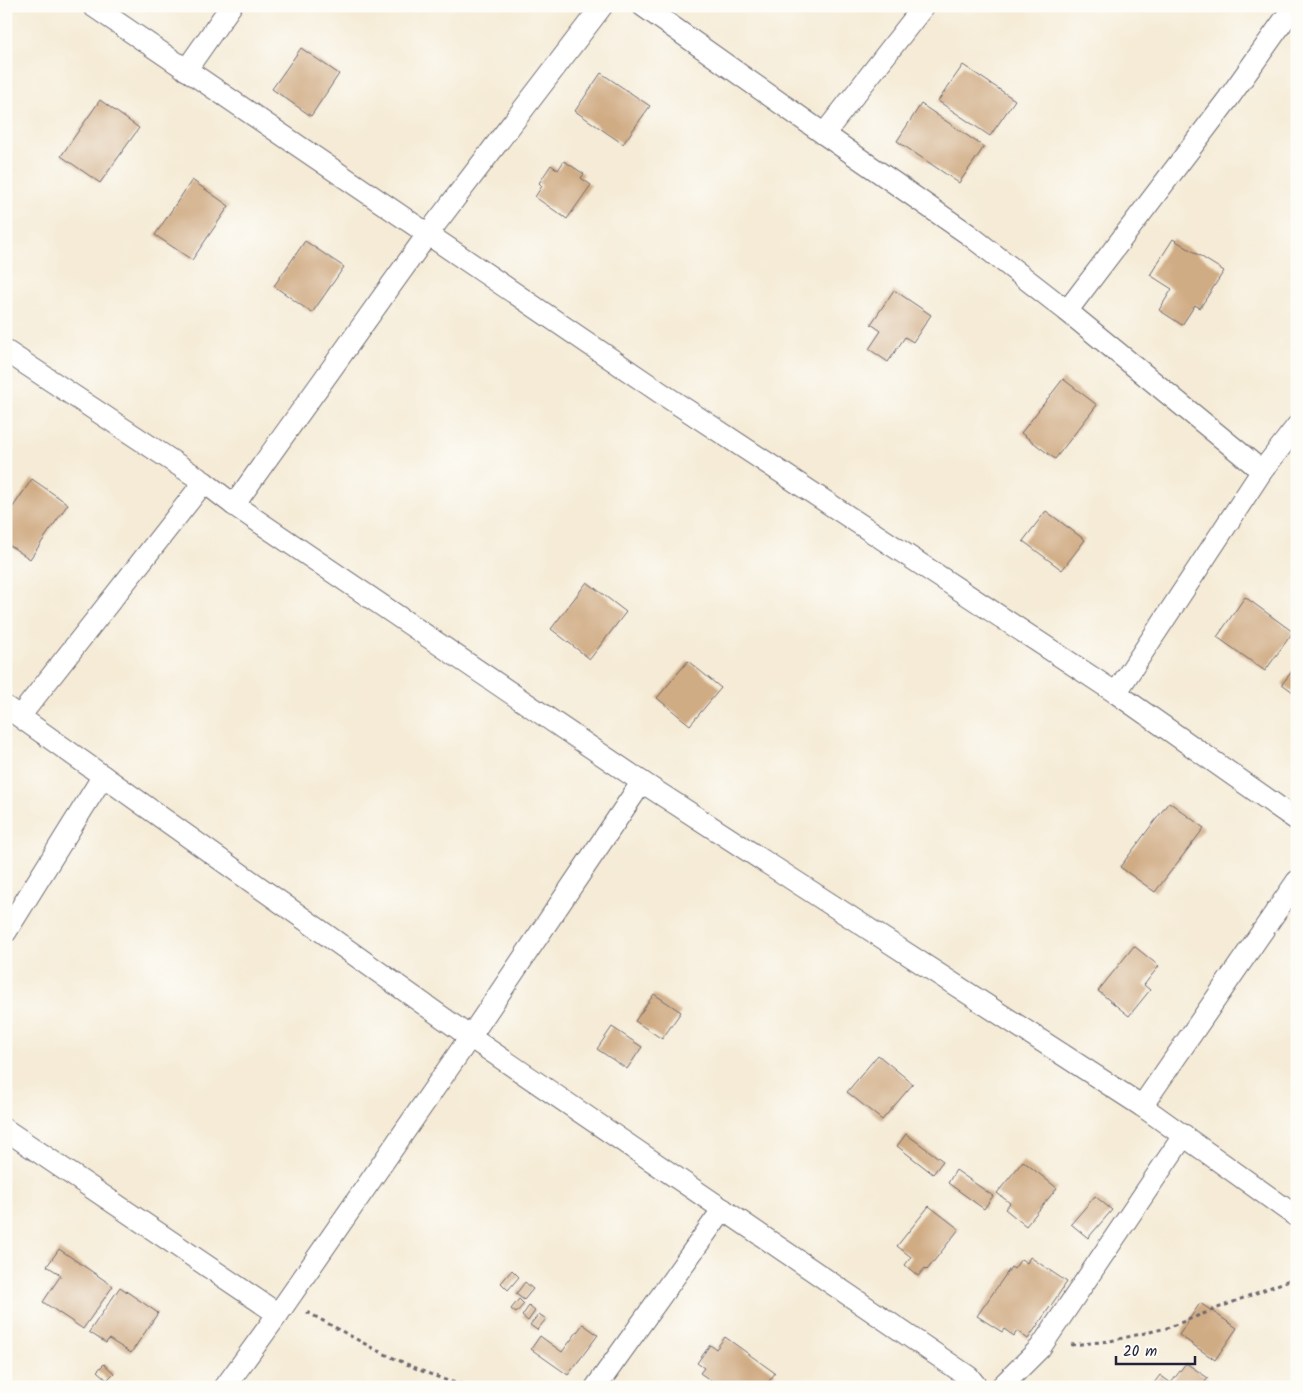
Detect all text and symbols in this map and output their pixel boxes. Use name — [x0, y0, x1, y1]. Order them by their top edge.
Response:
scale bar — [1116, 1333, 1194, 1365]
text: 20 m — [1123, 1340, 1157, 1364]

